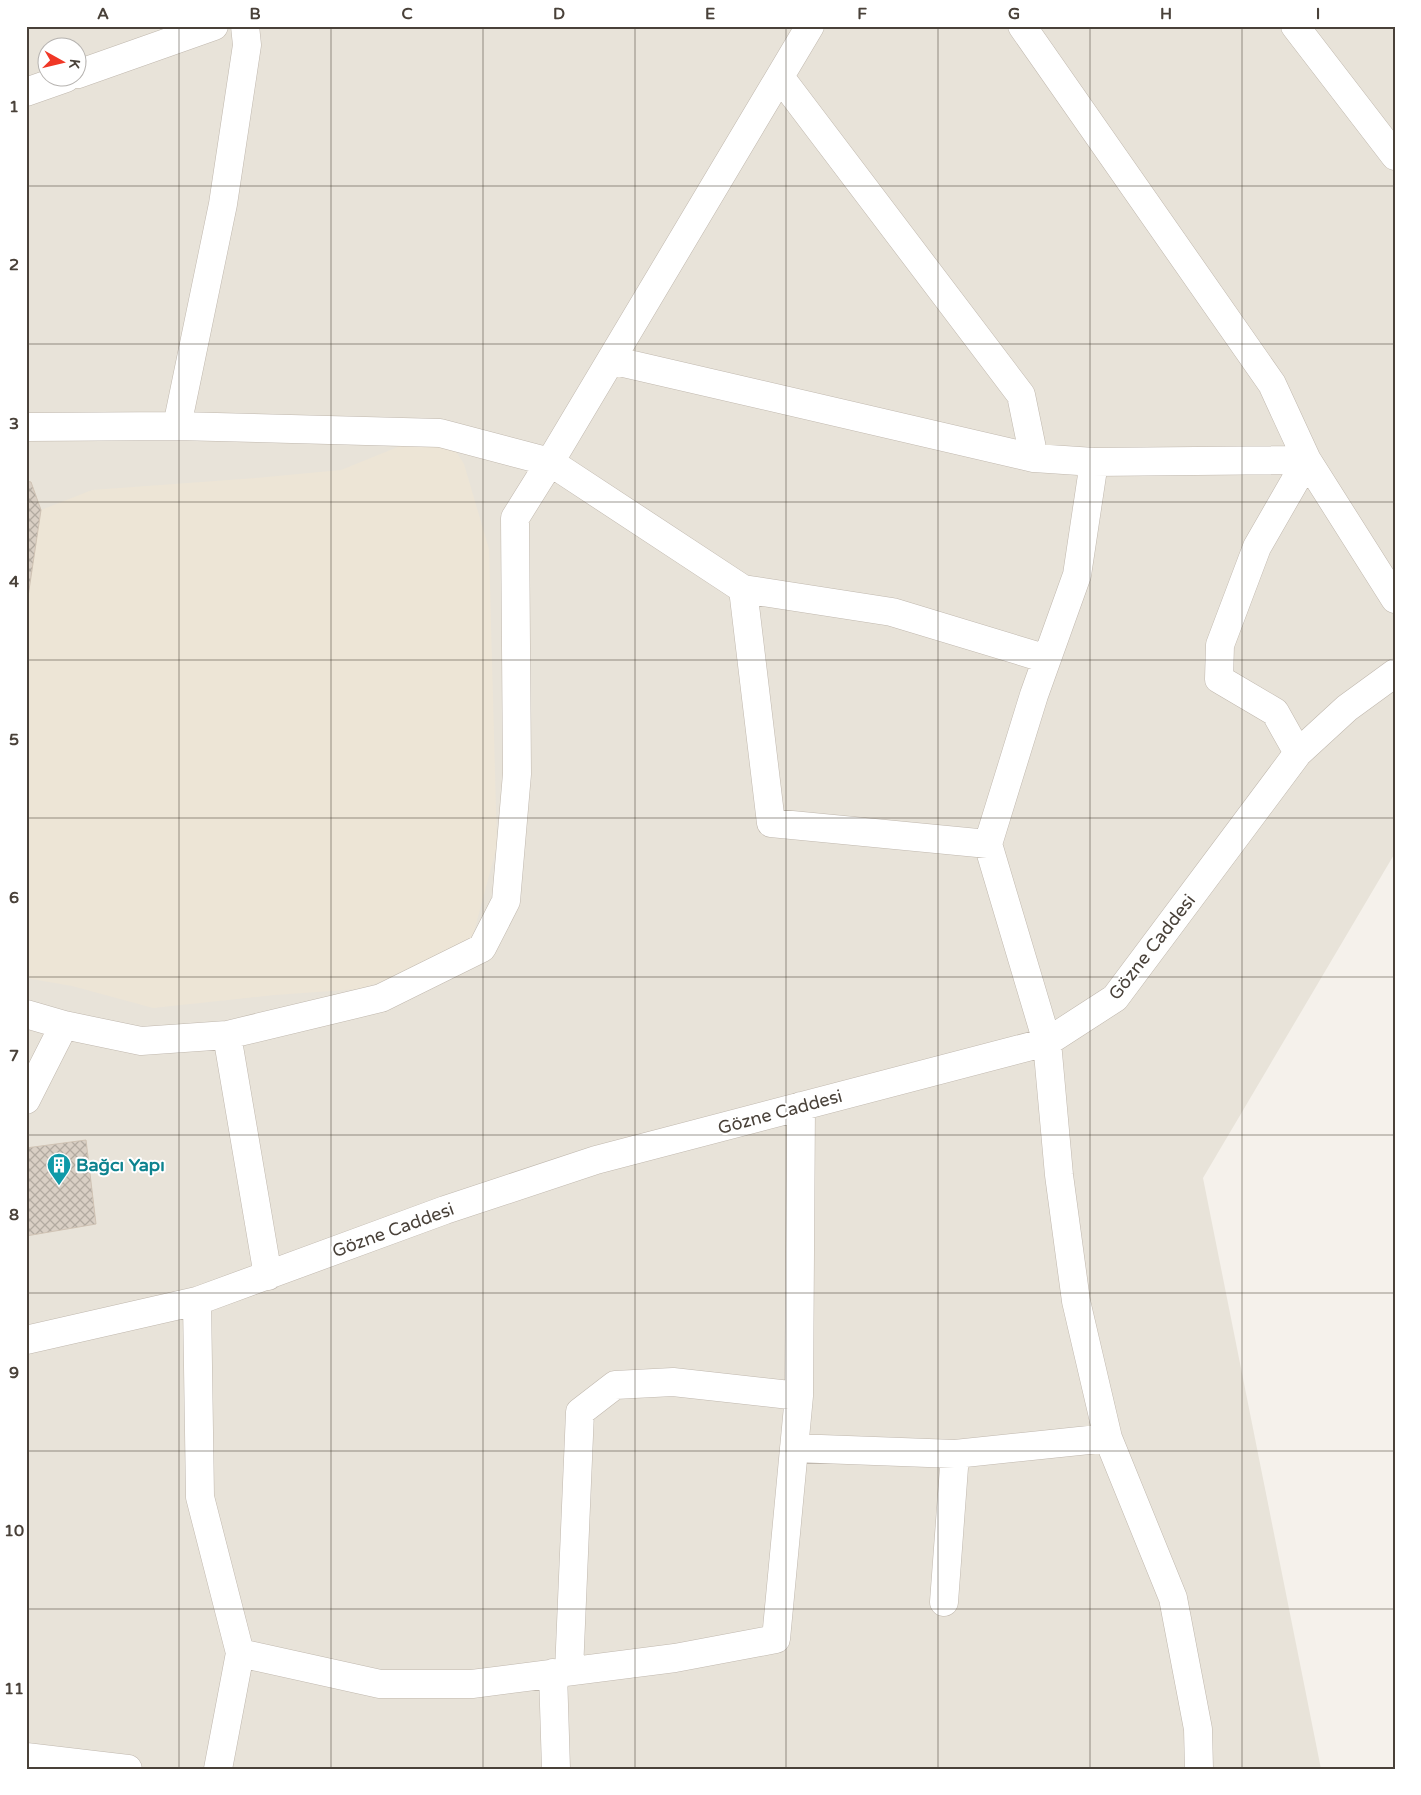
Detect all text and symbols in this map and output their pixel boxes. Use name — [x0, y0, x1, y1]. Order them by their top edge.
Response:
text: A — [97, 4, 109, 24]
text: B — [249, 4, 261, 24]
text: C — [401, 4, 413, 24]
text: D — [553, 4, 565, 24]
text: E — [705, 4, 715, 24]
text: F — [857, 4, 867, 24]
text: G — [1008, 4, 1020, 24]
text: H — [1160, 4, 1172, 24]
text: I — [1316, 4, 1320, 24]
north arrow — [38, 38, 88, 88]
text: K — [65, 58, 83, 70]
text: 1 — [9, 97, 19, 117]
text: 2 — [9, 255, 19, 275]
text: 3 — [9, 414, 19, 434]
text: 4 — [9, 572, 19, 592]
text: 5 — [9, 730, 19, 750]
text: 6 — [9, 888, 19, 908]
street label: Gözne Caddesi — [1104, 890, 1200, 1004]
text: 7 — [9, 1046, 19, 1066]
street label: Gözne Caddesi — [715, 1085, 845, 1139]
building icon: Bağcı Yapı — [46, 1152, 72, 1186]
place label: Bağcı Yapı — [76, 1154, 165, 1176]
street label: Gözne Caddesi — [329, 1198, 457, 1262]
text: 8 — [9, 1205, 19, 1225]
text: 9 — [9, 1363, 19, 1383]
text: 10 — [4, 1521, 24, 1541]
text: 11 — [4, 1679, 24, 1699]

